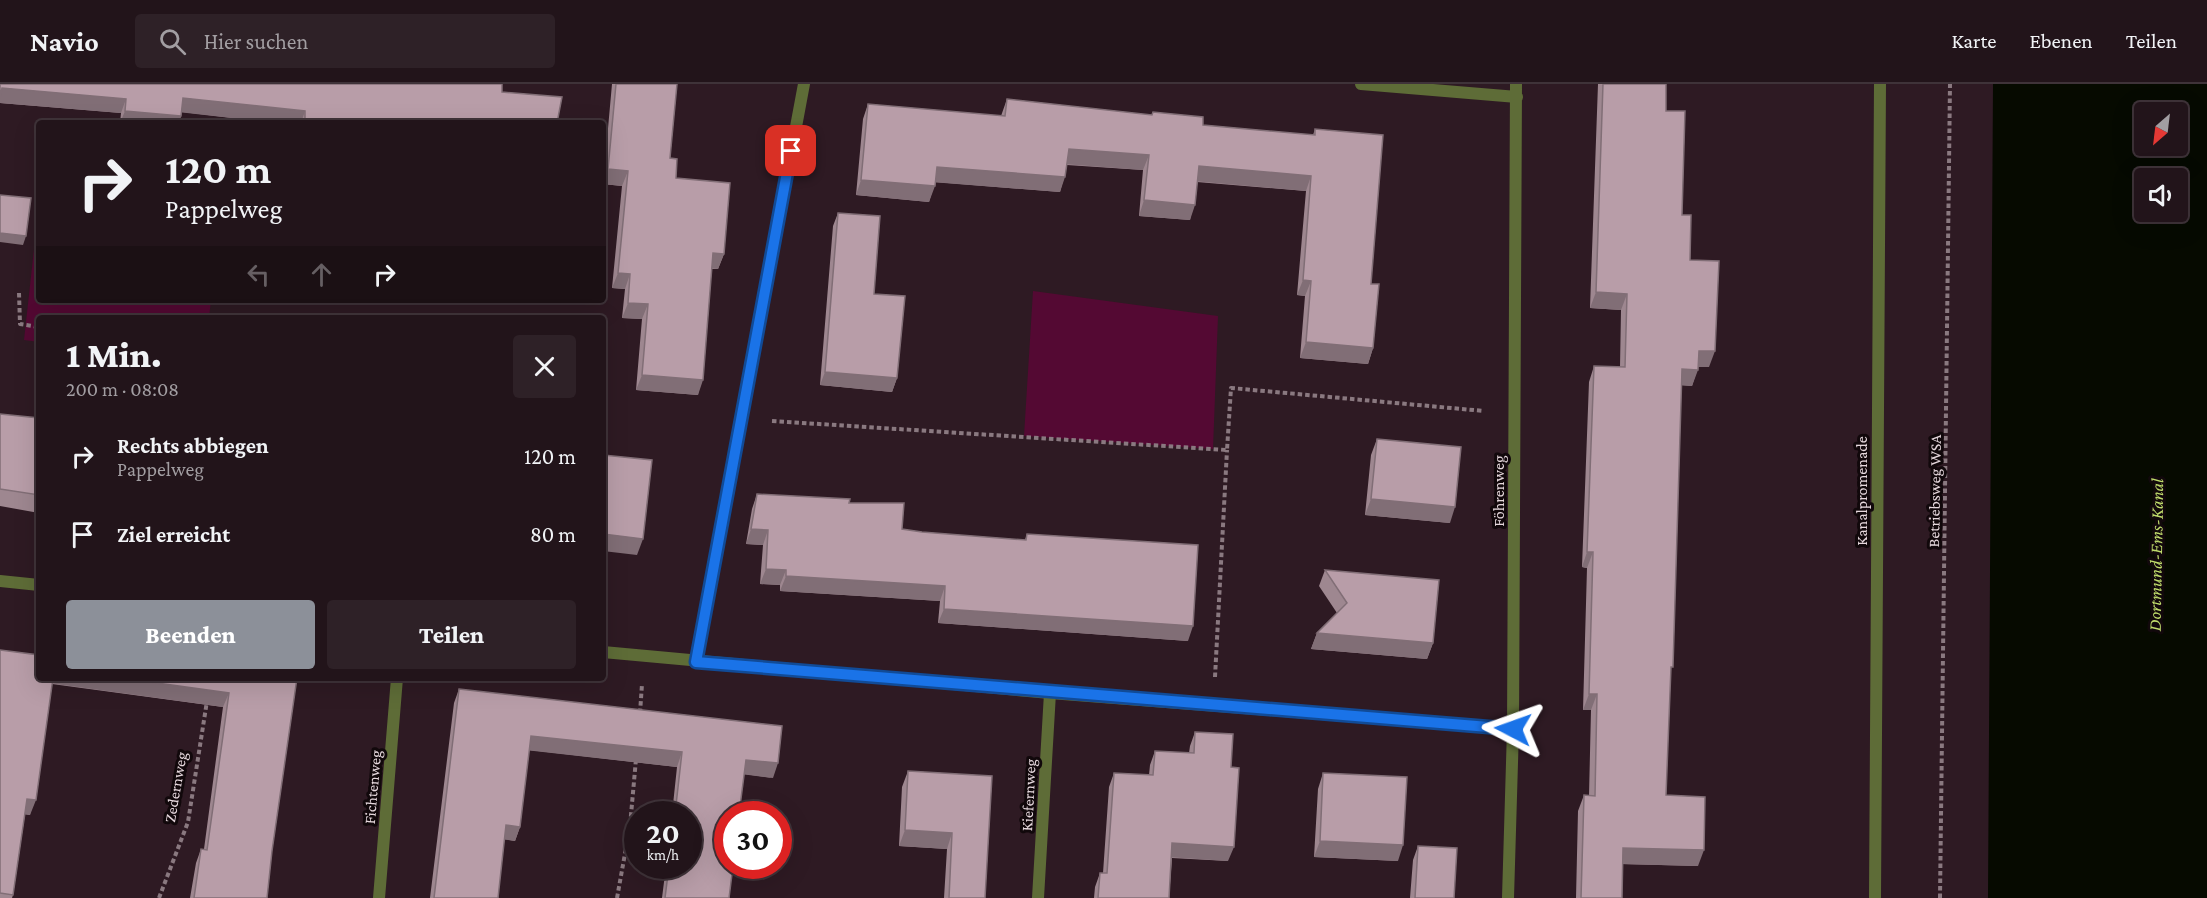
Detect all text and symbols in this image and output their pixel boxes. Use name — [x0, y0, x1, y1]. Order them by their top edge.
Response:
search box — [135, 14, 555, 68]
icon: search — [156, 25, 189, 58]
text: Navio — [30, 26, 99, 57]
text: Hier suchen — [204, 29, 308, 54]
text: Karte — [1951, 29, 1997, 53]
text: Ebenen — [2030, 29, 2093, 53]
text: Teilen — [2126, 29, 2177, 53]
north arrow — [2134, 102, 2188, 156]
map controls — [2134, 102, 2188, 222]
pin — [765, 125, 816, 176]
icon: arrive — [774, 134, 807, 167]
icon: right — [66, 144, 144, 222]
text: 120 m — [165, 145, 271, 192]
button: sound — [2134, 168, 2188, 222]
text: Pappelweg — [165, 194, 282, 224]
icon: left — [242, 258, 275, 291]
icon: ahead — [305, 258, 338, 291]
icon: right — [368, 258, 401, 291]
text: 1 Min. — [66, 335, 162, 375]
button: close — [513, 335, 576, 398]
text: 200 m · 08:08 — [66, 378, 179, 400]
text: Rechts abbiegen — [117, 433, 269, 458]
street label: Betriebsweg WSA — [1925, 434, 1945, 548]
street label: Kanalpromenade — [1853, 436, 1871, 546]
icon: right — [66, 440, 99, 473]
text: 120 m — [524, 444, 576, 469]
street label: Föhrenweg — [1490, 455, 1508, 527]
text: Pappelweg — [117, 458, 204, 480]
water label: Dortmund-Ems-Kanal — [2145, 478, 2167, 632]
icon: arrive — [66, 518, 99, 551]
text: Ziel erreicht — [117, 522, 230, 547]
text: 80 m — [530, 522, 576, 547]
button: Beenden — [66, 600, 315, 669]
button: Teilen — [327, 600, 576, 669]
position arrow — [1481, 697, 1545, 761]
street label: Fichtenweg — [361, 749, 385, 825]
street label: Zedernweg — [161, 750, 191, 824]
street label: Kiefernweg — [1018, 758, 1040, 832]
speed limit sign: 30 — [714, 801, 792, 879]
text: 20 — [646, 816, 680, 849]
text: km/h — [647, 847, 679, 863]

